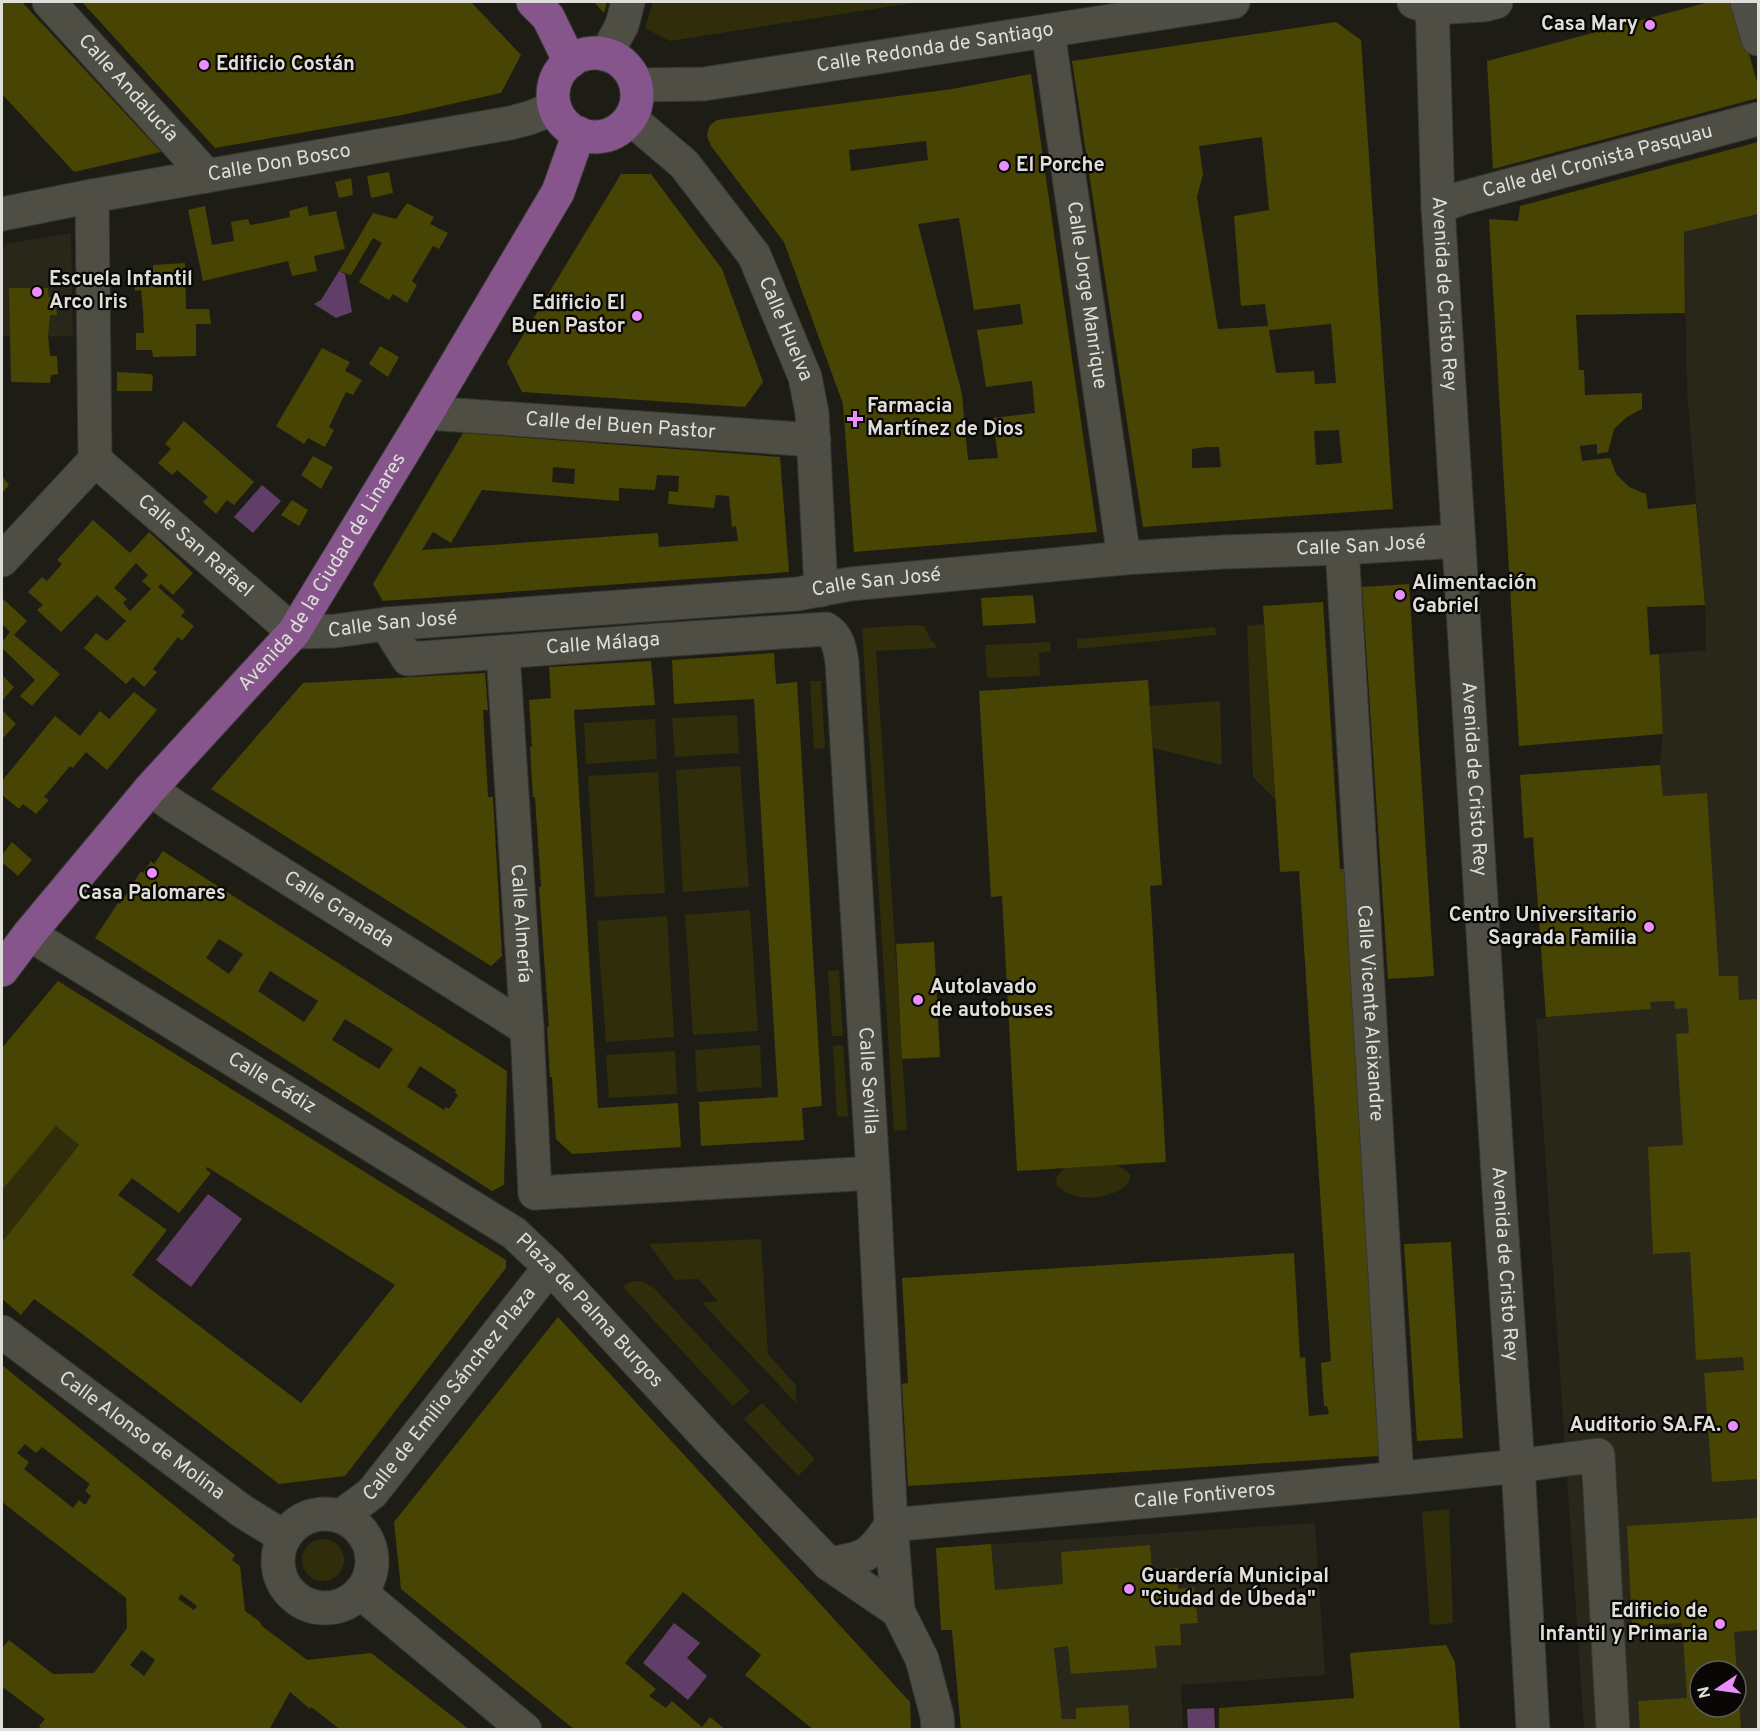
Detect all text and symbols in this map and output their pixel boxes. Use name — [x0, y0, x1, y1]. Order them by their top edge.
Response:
place label: Casa Mary — [1541, 12, 1638, 38]
street label: Calle Redonda de Santiago — [815, 17, 1056, 79]
marker: Casa Mary — [1643, 18, 1657, 32]
street label: Calle Andalucía — [72, 29, 184, 148]
place label: Edificio Costán — [216, 52, 355, 78]
marker: Edificio Costán — [197, 58, 211, 72]
street label: Calle del Cronista Pasquau — [1480, 119, 1716, 205]
street label: Calle Don Bosco — [206, 138, 353, 189]
place label: El Porche — [1016, 153, 1105, 179]
marker: El Porche — [997, 159, 1011, 173]
street label: Avenida de Cristo Rey — [1425, 196, 1462, 392]
street label: Calle Jorge Manrique — [1060, 200, 1112, 391]
place label: Escuela Infantil Arco Iris — [49, 267, 193, 316]
street label: Calle Huelva — [752, 273, 818, 385]
marker: Escuela Infantil Arco Iris — [30, 285, 44, 299]
place label: Edificio El Buen Pastor — [511, 291, 626, 340]
marker: Edificio El Buen Pastor — [630, 309, 644, 323]
place label: Farmacia Martínez de Dios — [867, 394, 1024, 443]
street label: Calle del Buen Pastor — [524, 407, 717, 446]
marker: Farmacia Martínez de Dios — [848, 412, 862, 426]
street label: Avenida de la Ciudad de Linares — [233, 448, 412, 697]
street label: Calle San Rafael — [131, 489, 258, 604]
street label: Calle San José — [1296, 530, 1427, 563]
street label: Calle San José — [810, 562, 942, 604]
place label: Alimentación Gabriel — [1412, 571, 1537, 620]
marker: Alimentación Gabriel — [1393, 588, 1407, 602]
street label: Calle San José — [328, 606, 458, 644]
street label: Calle Málaga — [545, 627, 661, 662]
street label: Avenida de Cristo Rey — [1454, 681, 1492, 877]
street label: Calle Almería — [504, 863, 537, 984]
street label: Calle Granada — [279, 865, 398, 954]
marker: Casa Palomares — [145, 866, 159, 880]
place label: Casa Palomares — [78, 881, 226, 907]
place label: Centro Universitario Sagrada Familia — [1449, 903, 1637, 952]
street label: Calle Vicente Aleixandre — [1350, 904, 1389, 1122]
marker: Centro Universitario Sagrada Familia — [1642, 920, 1656, 934]
place label: Autolavado de autobuses — [930, 975, 1054, 1024]
marker: Autolavado de autobuses — [911, 993, 925, 1007]
street label: Calle Sevilla — [851, 1026, 884, 1135]
street label: Calle Cádiz — [222, 1046, 321, 1121]
street label: Avenida de Cristo Rey — [1485, 1166, 1524, 1362]
street label: Plaza de Palma Burgos — [510, 1228, 669, 1394]
street label: Calle de Emilio Sánchez Plaza — [358, 1282, 542, 1508]
street label: Calle Alonso de Molina — [53, 1365, 230, 1507]
place label: Auditorio SA.FA. — [1570, 1413, 1721, 1439]
marker: Auditorio SA.FA. — [1726, 1419, 1740, 1433]
street label: Calle Fontiveros — [1133, 1477, 1277, 1516]
place label: Guardería Municipal "Ciudad de Úbeda" — [1141, 1564, 1329, 1613]
marker: Guardería Municipal "Ciudad de Úbeda" — [1122, 1582, 1136, 1596]
place label: Edificio de Infantil y Primaria — [1540, 1599, 1708, 1648]
marker: Edificio de Infantil y Primaria — [1713, 1617, 1727, 1631]
north arrow — [1688, 1659, 1748, 1719]
text: N — [1694, 1684, 1716, 1700]

